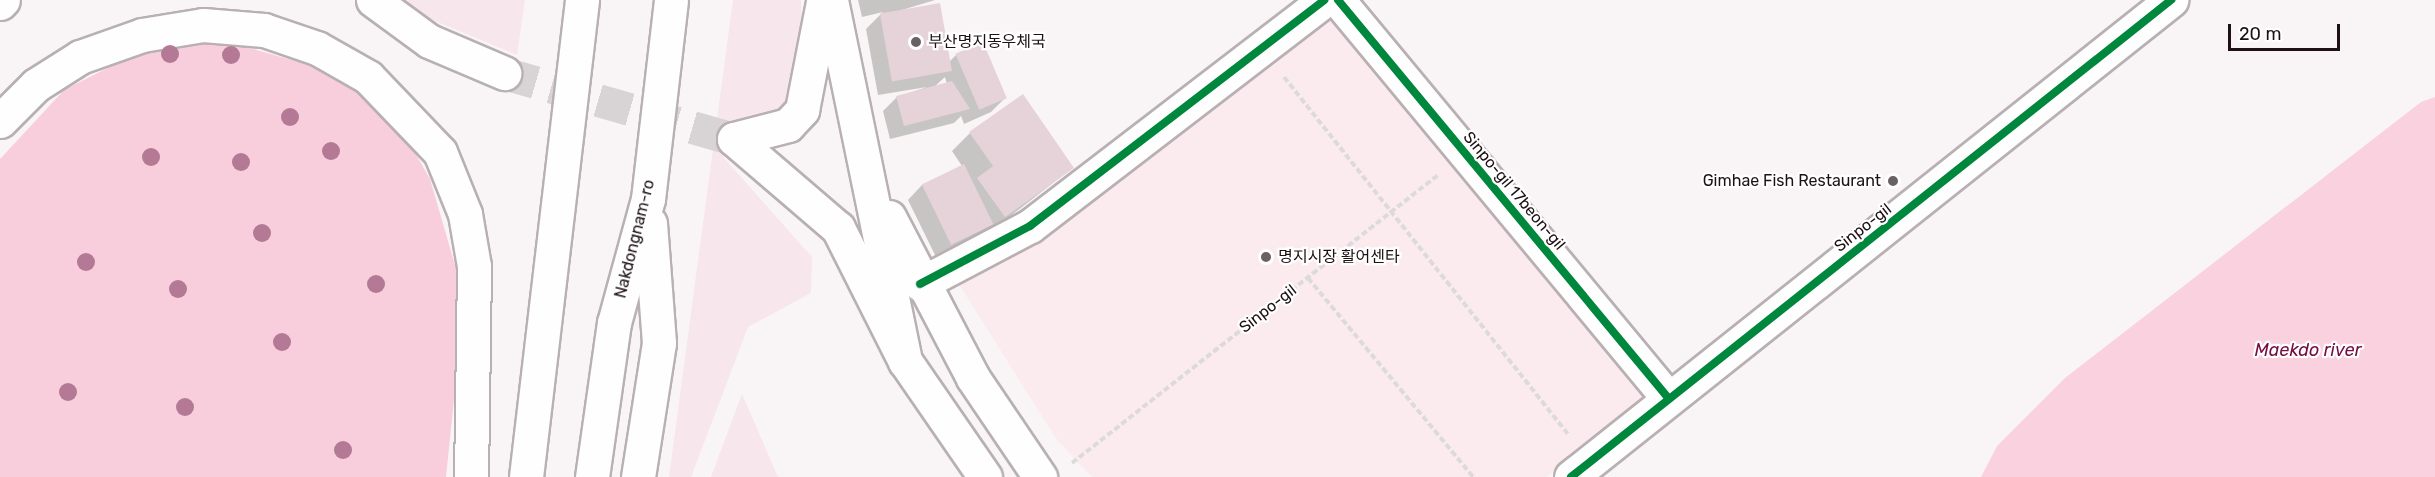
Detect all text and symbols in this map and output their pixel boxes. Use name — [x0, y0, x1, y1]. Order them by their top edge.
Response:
scale bar — [2231, 12, 2344, 50]
text: 20 m — [2239, 23, 2281, 45]
place label: 부산명지동우체국 — [928, 32, 1046, 52]
marker: 부산명지동우체국 — [909, 35, 923, 49]
street label: Sinpo-gil 17beon-gil — [1459, 128, 1569, 254]
place label: Gimhae Fish Restaurant — [1703, 171, 1881, 191]
marker: Gimhae Fish Restaurant — [1886, 174, 1900, 188]
street label: Nakdongnam-ro — [611, 178, 659, 300]
street label: Sinpo-gil — [1831, 200, 1895, 256]
place label: 명지시장 활어센타 — [1278, 247, 1400, 267]
marker: 명지시장 활어센타 — [1259, 250, 1273, 264]
street label: Sinpo-gil — [1236, 281, 1300, 337]
water label: Maekdo river — [2254, 339, 2362, 361]

